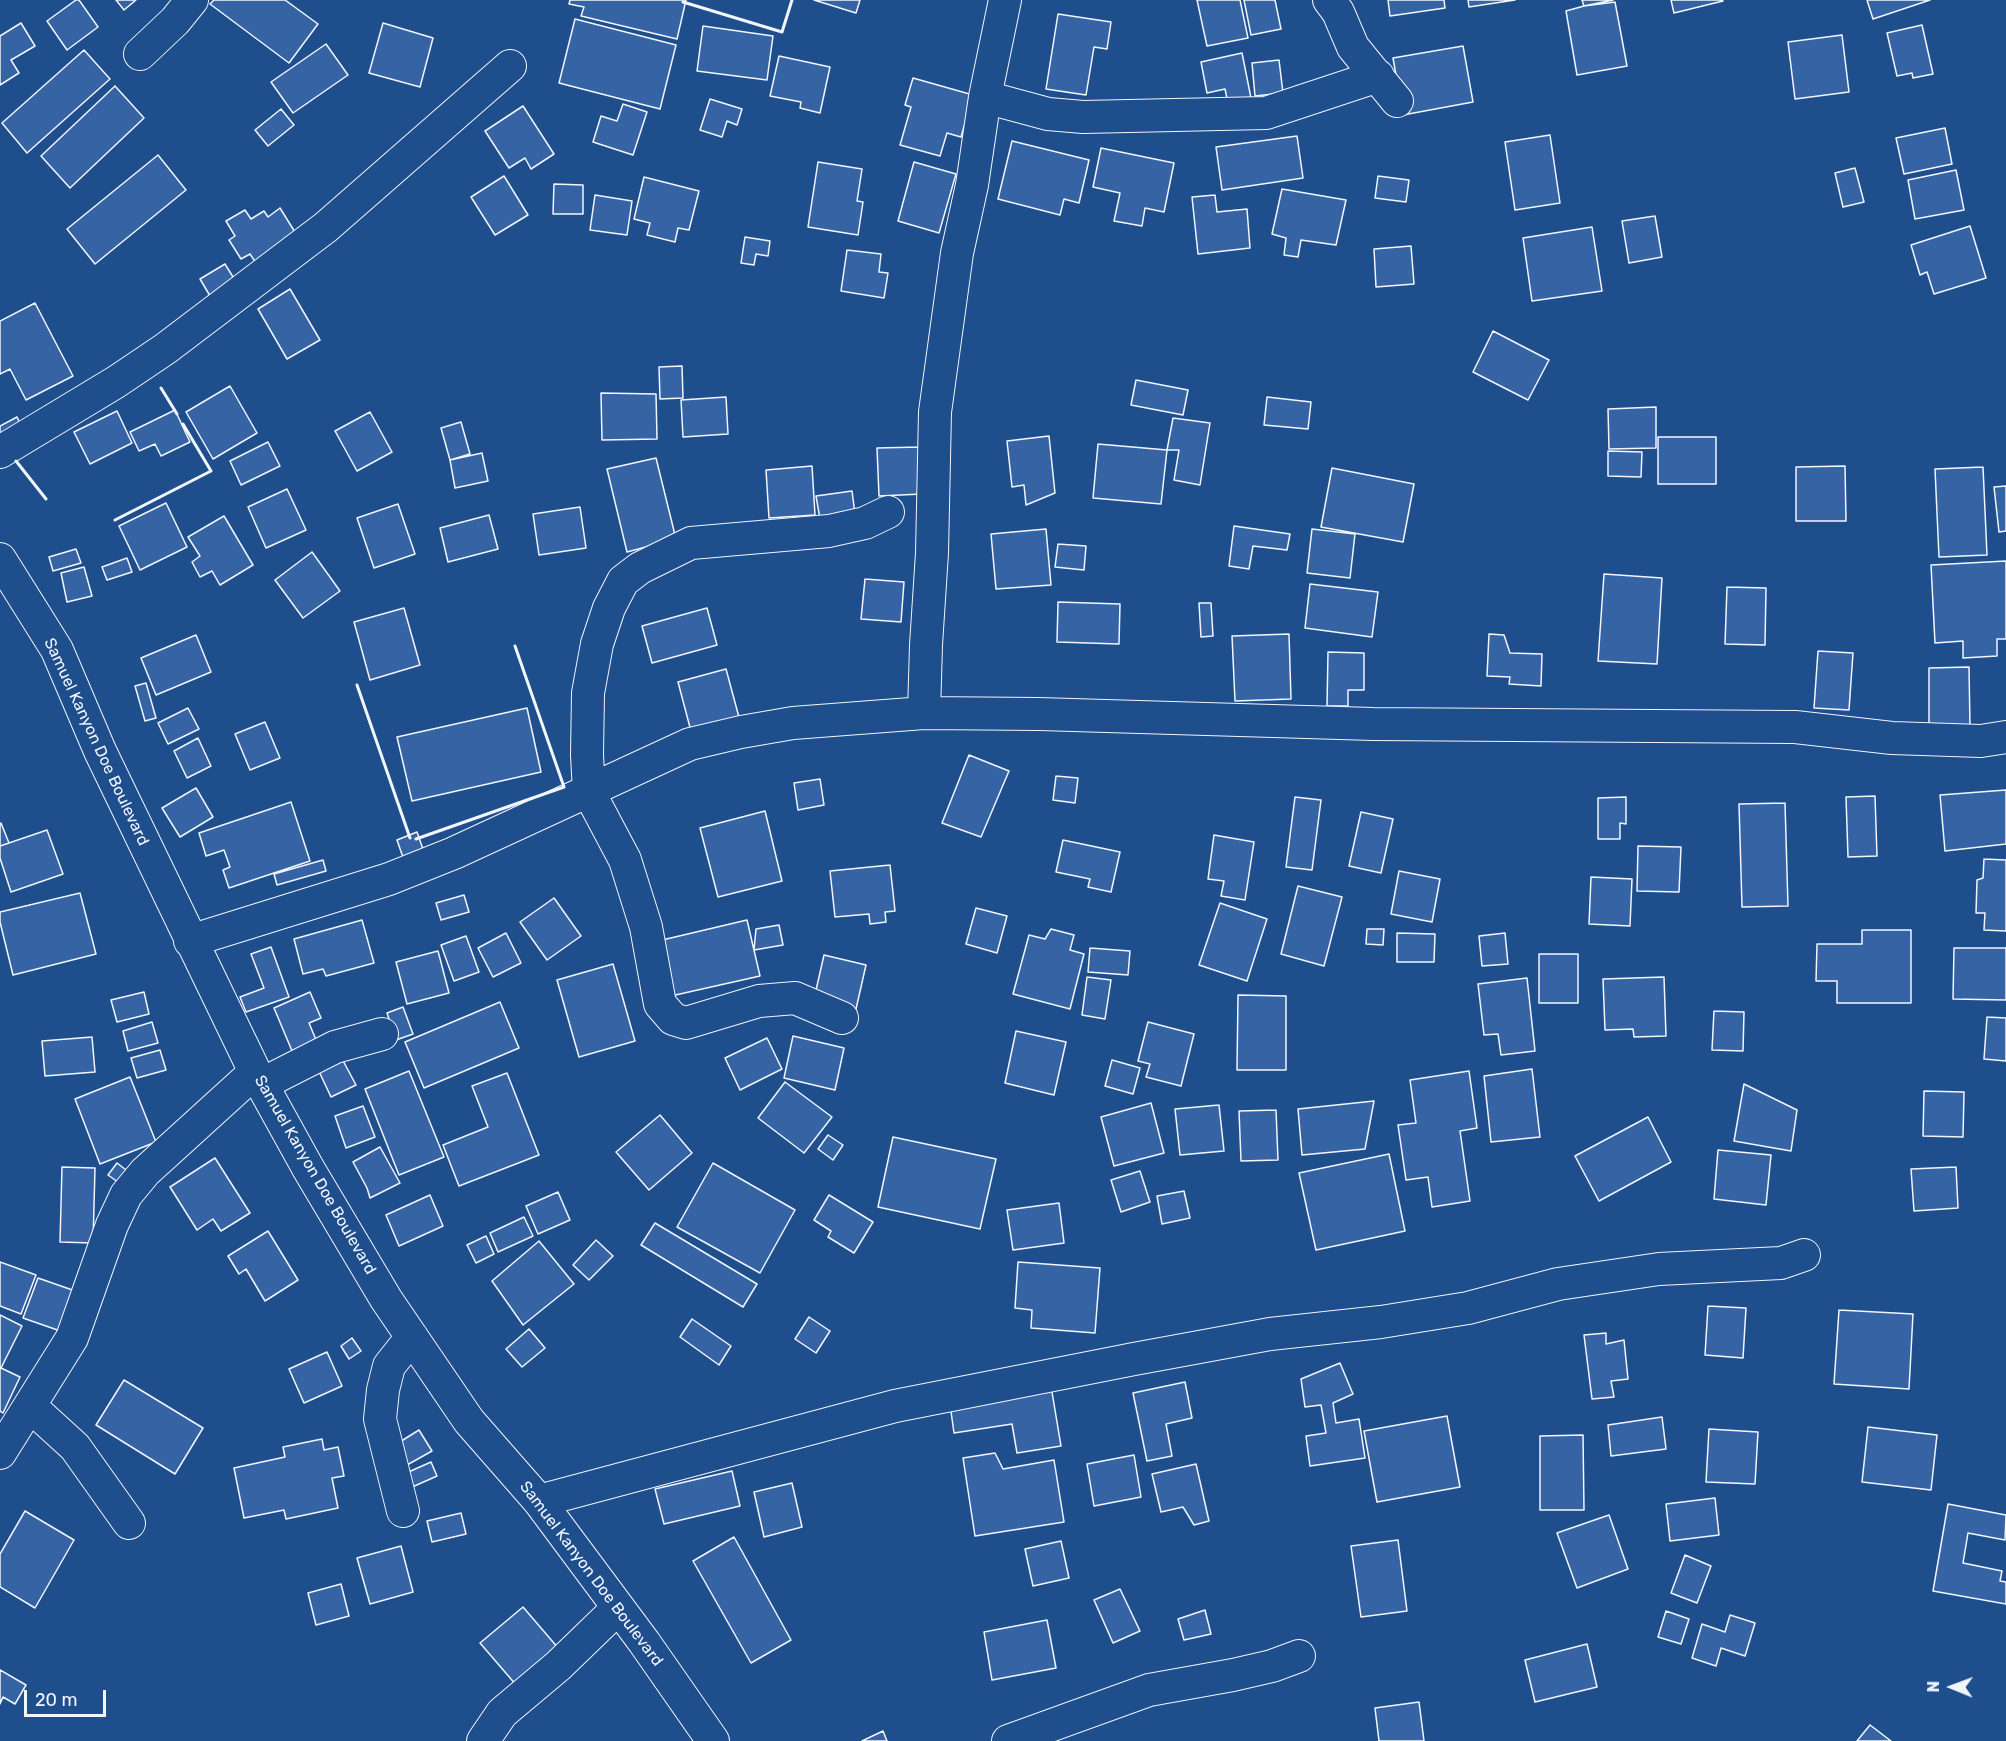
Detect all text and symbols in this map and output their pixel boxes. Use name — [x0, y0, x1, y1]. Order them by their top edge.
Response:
street label: Samuel Kanyon Doe Boulevard — [39, 635, 153, 849]
street label: Samuel Kanyon Doe Boulevard — [250, 1072, 380, 1278]
street label: Samuel Kanyon Doe Boulevard — [515, 1478, 667, 1670]
north arrow — [1922, 1657, 1982, 1717]
scale bar — [27, 1678, 110, 1716]
text: N — [1924, 1681, 1943, 1693]
text: 20 m — [35, 1689, 77, 1711]

